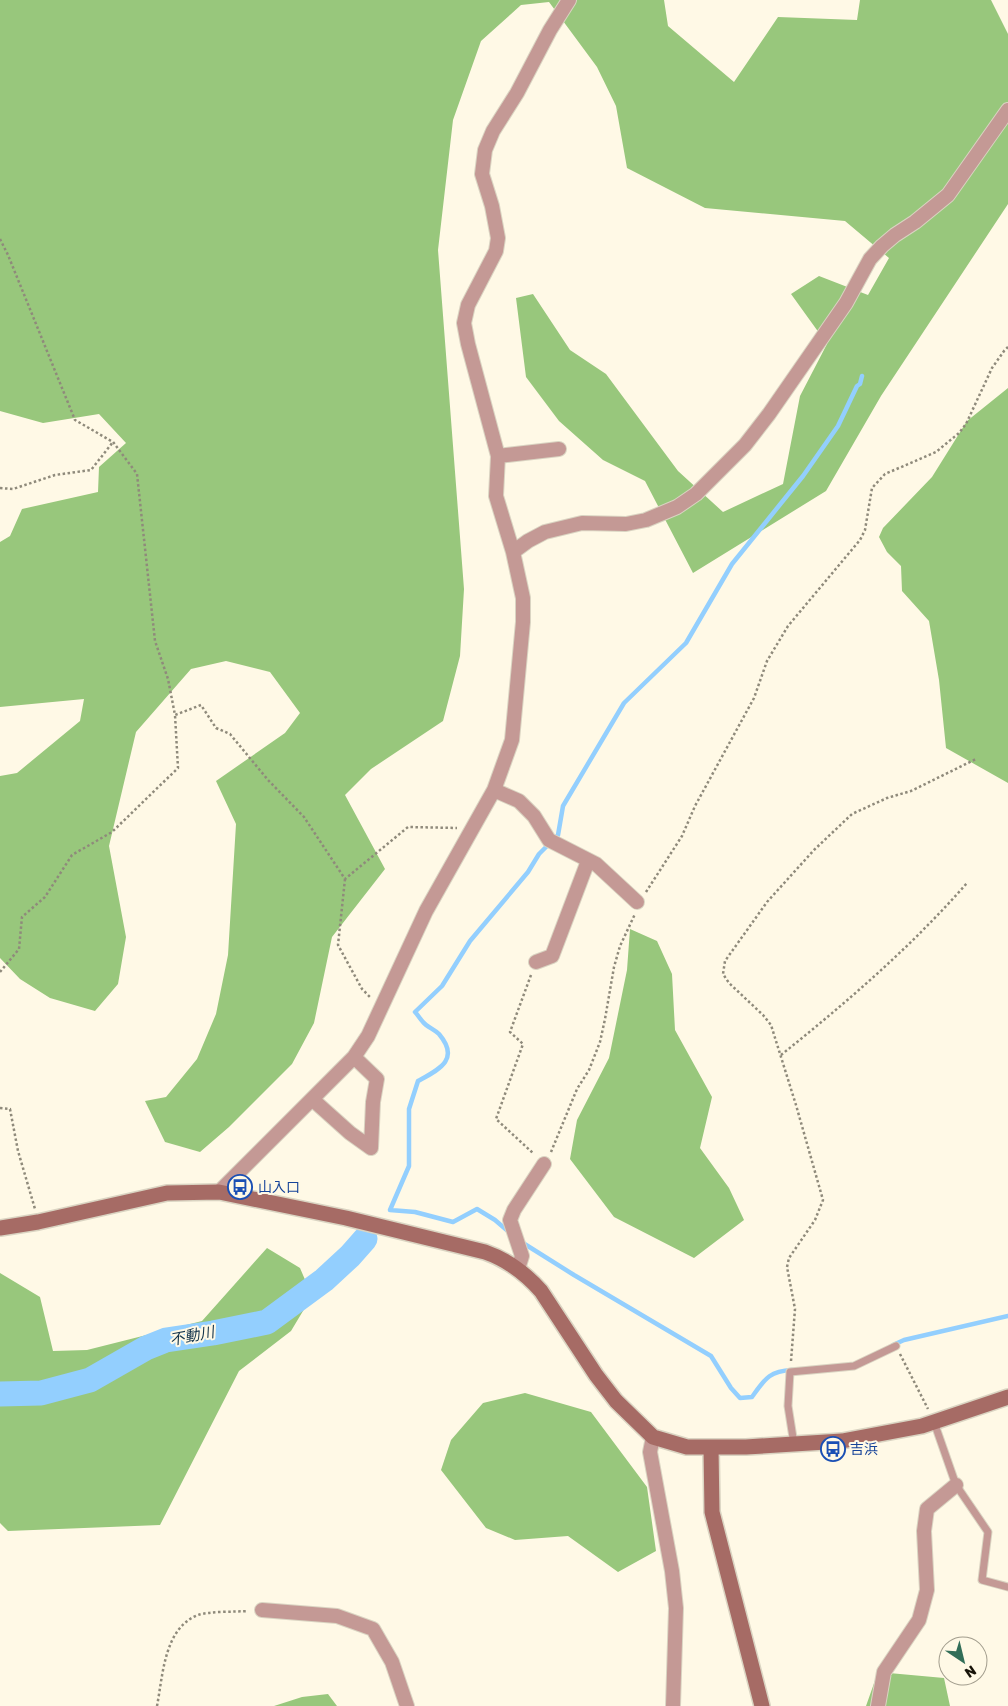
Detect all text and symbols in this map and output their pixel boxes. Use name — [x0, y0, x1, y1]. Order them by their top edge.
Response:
bus stop icon: 山入口 — [227, 1174, 253, 1200]
place label: 山入口 — [258, 1179, 300, 1196]
water label: 不動川 — [168, 1322, 218, 1349]
bus stop icon: 吉浜 — [820, 1436, 846, 1462]
place label: 吉浜 — [850, 1441, 878, 1458]
north arrow — [938, 1636, 988, 1686]
text: N — [961, 1661, 979, 1681]

